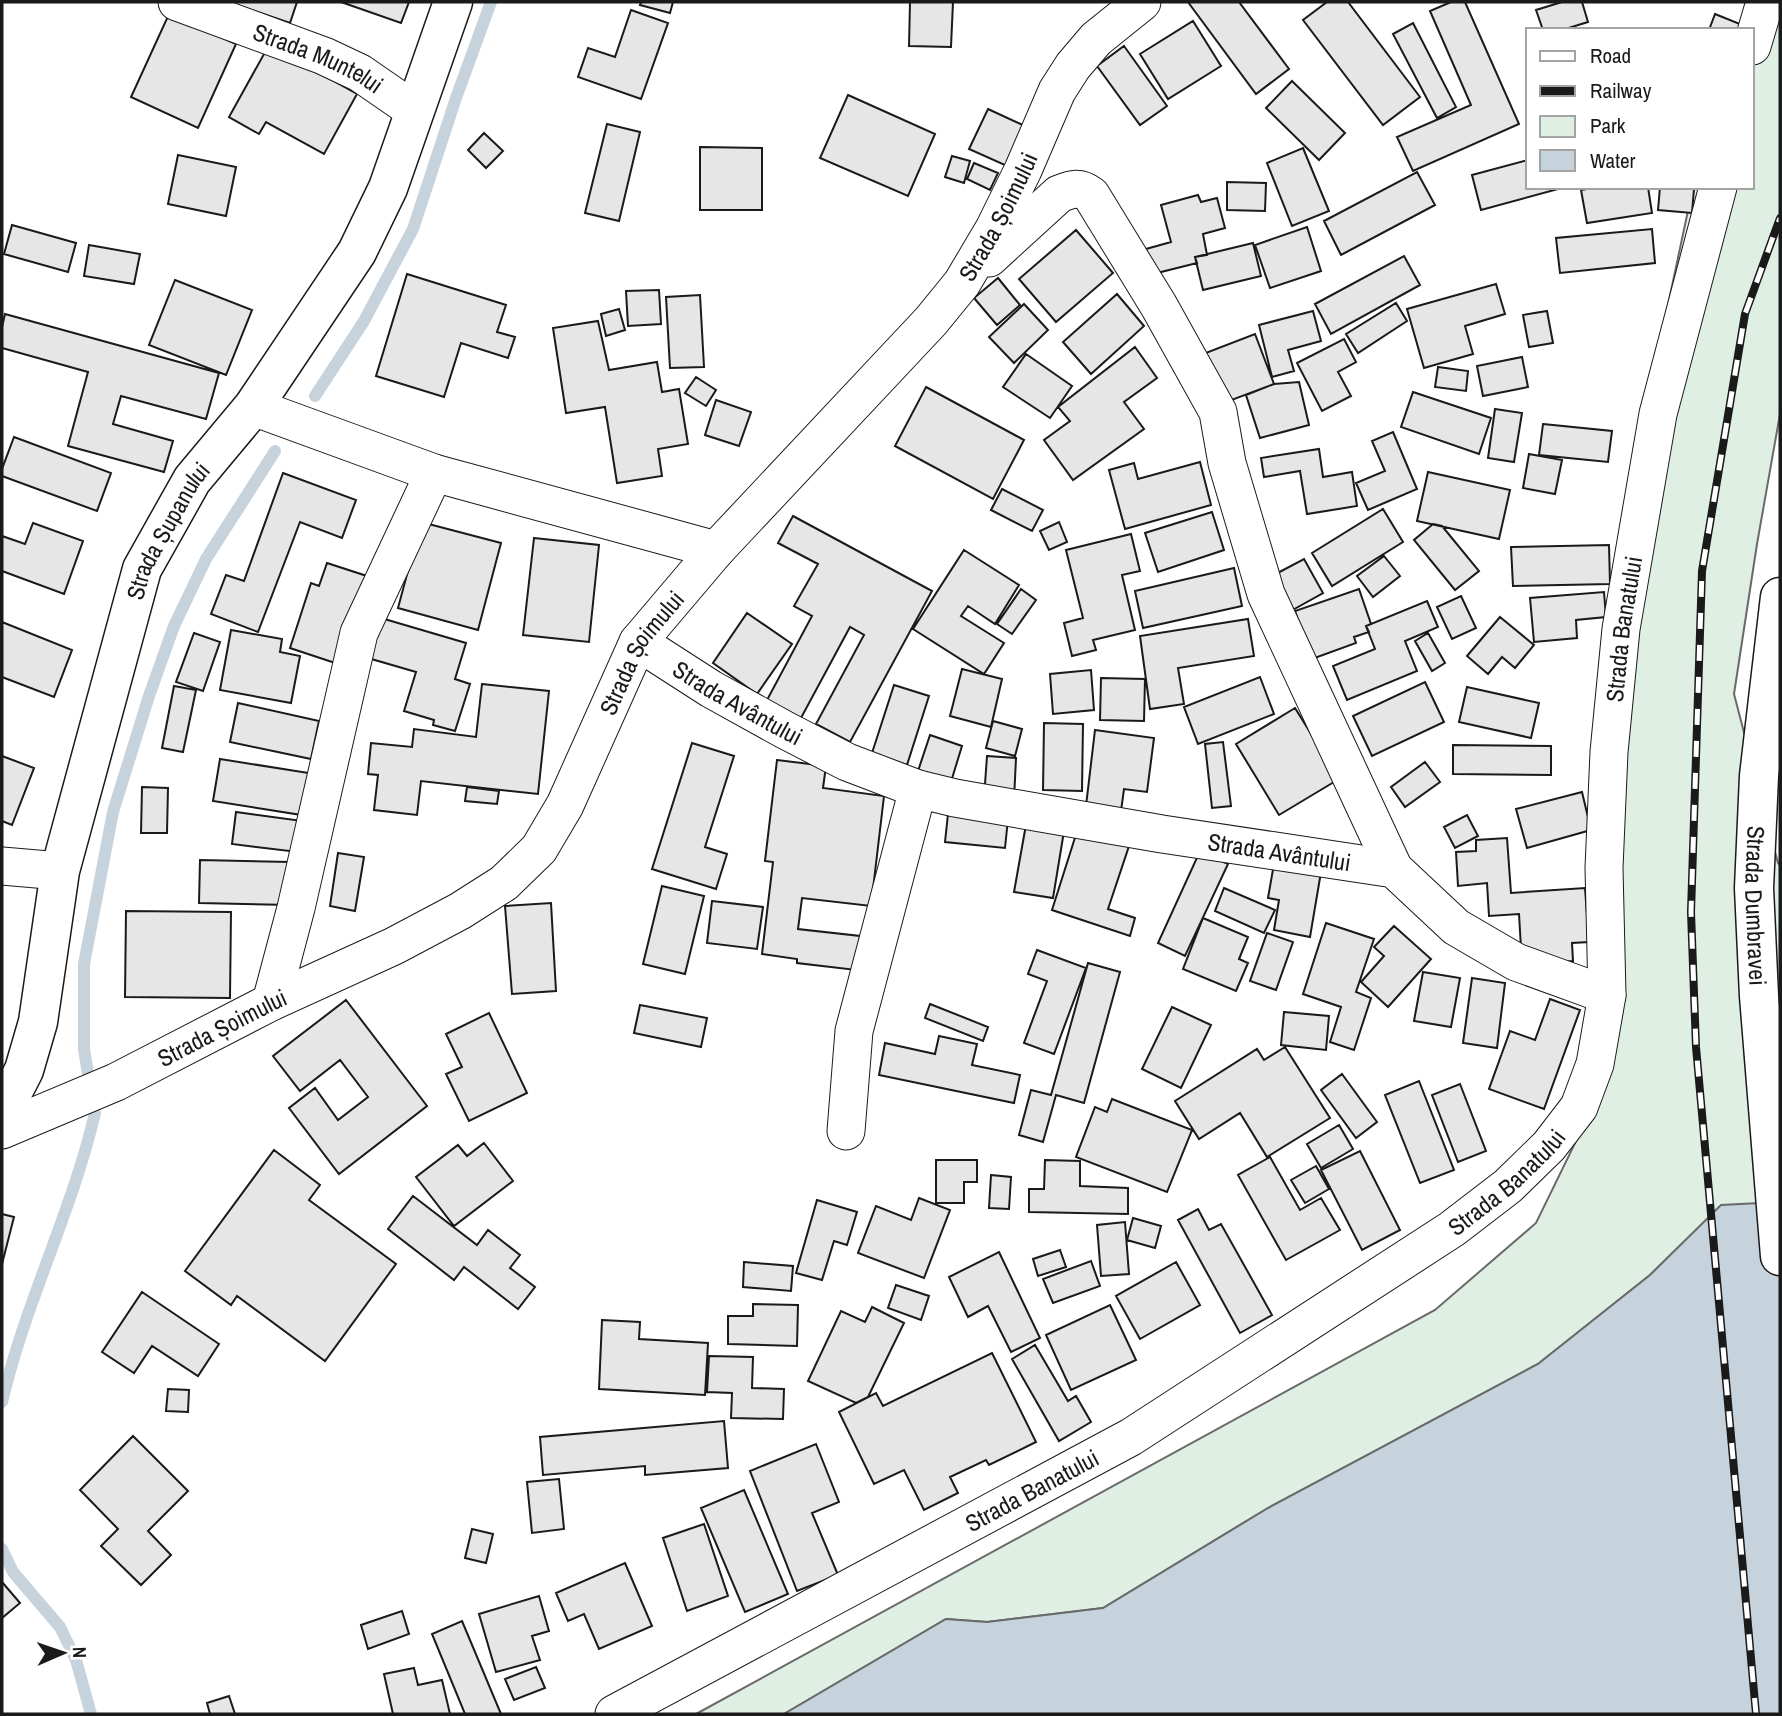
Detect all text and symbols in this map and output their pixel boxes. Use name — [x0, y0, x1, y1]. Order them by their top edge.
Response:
street label: Strada Muntelui — [249, 15, 390, 100]
legend — [1526, 28, 1754, 189]
text: Road — [1590, 41, 1631, 70]
text: Railway — [1590, 76, 1652, 105]
text: Park — [1590, 111, 1626, 140]
text: Water — [1590, 146, 1636, 175]
street label: Strada Șoimului — [951, 147, 1045, 287]
street label: Strada Șupanului — [118, 455, 217, 603]
street label: Strada Banatului — [1598, 554, 1649, 703]
street label: Strada Șoimului — [591, 584, 691, 720]
street label: Strada Avântului — [667, 653, 808, 752]
street label: Strada Avântului — [1206, 825, 1353, 878]
street label: Strada Dumbravei — [1738, 825, 1774, 986]
street label: Strada Șoimului — [152, 981, 292, 1074]
street label: Strada Banatului — [1441, 1122, 1572, 1243]
street label: Strada Banatului — [960, 1441, 1104, 1539]
north arrow — [28, 1618, 98, 1688]
text: N — [67, 1646, 93, 1658]

